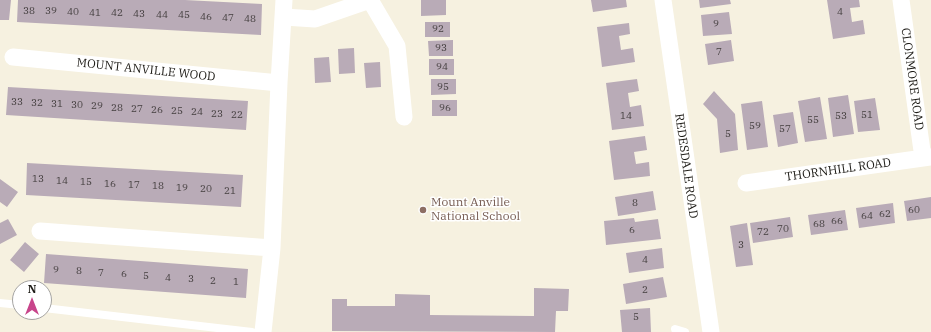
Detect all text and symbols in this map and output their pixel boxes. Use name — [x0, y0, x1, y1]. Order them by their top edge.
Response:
house number: 38 — [23, 5, 35, 17]
house number: 39 — [45, 5, 57, 17]
house number: 40 — [67, 6, 79, 18]
house number: 4 — [837, 6, 843, 18]
house number: 41 — [89, 7, 101, 19]
house number: 42 — [111, 7, 123, 19]
house number: 43 — [133, 8, 145, 20]
house number: 44 — [156, 9, 168, 21]
house number: 45 — [178, 9, 190, 21]
house number: 46 — [200, 11, 212, 23]
house number: 47 — [222, 12, 234, 24]
house number: 48 — [244, 13, 256, 25]
house number: 9 — [713, 18, 719, 30]
house number: 92 — [432, 23, 444, 35]
street label: CLONMORE ROAD — [898, 27, 926, 131]
house number: 93 — [435, 42, 447, 54]
house number: 7 — [716, 46, 722, 58]
street label: MOUNT ANVILLE WOOD — [76, 56, 216, 84]
house number: 94 — [436, 61, 448, 73]
house number: 95 — [437, 81, 449, 93]
house number: 33 — [11, 96, 23, 108]
house number: 32 — [31, 97, 43, 109]
house number: 31 — [51, 98, 63, 110]
house number: 30 — [71, 99, 83, 111]
house number: 29 — [91, 100, 103, 112]
house number: 28 — [111, 102, 123, 114]
house number: 96 — [439, 102, 451, 114]
house number: 27 — [131, 103, 143, 115]
house number: 26 — [151, 104, 163, 116]
house number: 25 — [171, 105, 183, 117]
house number: 24 — [191, 106, 203, 118]
house number: 23 — [211, 108, 223, 120]
house number: 22 — [231, 109, 243, 121]
house number: 51 — [861, 109, 873, 121]
house number: 14 — [620, 110, 632, 122]
house number: 53 — [835, 110, 847, 122]
street label: REDESDALE ROAD — [671, 113, 701, 219]
house number: 55 — [807, 114, 819, 126]
house number: 59 — [749, 120, 761, 132]
house number: 57 — [779, 123, 791, 135]
house number: 5 — [725, 128, 731, 140]
street label: THORNHILL ROAD — [784, 155, 892, 185]
house number: 13 — [32, 173, 44, 185]
house number: 14 — [56, 175, 68, 187]
house number: 15 — [80, 176, 92, 188]
house number: 16 — [104, 178, 116, 190]
house number: 17 — [128, 179, 140, 191]
house number: 18 — [152, 180, 164, 192]
house number: 19 — [176, 182, 188, 194]
house number: 20 — [200, 183, 212, 195]
house number: 21 — [224, 185, 236, 197]
place label: Mount Anville National School — [431, 196, 520, 224]
house number: 8 — [632, 197, 638, 209]
house number: 60 — [908, 204, 920, 216]
marker: Mount Anville National School — [418, 205, 428, 215]
house number: 62 — [879, 208, 891, 220]
house number: 64 — [861, 210, 873, 222]
house number: 66 — [831, 215, 843, 227]
house number: 68 — [813, 218, 825, 230]
house number: 70 — [777, 223, 789, 235]
house number: 6 — [629, 224, 635, 236]
house number: 72 — [757, 226, 769, 238]
house number: 3 — [738, 239, 744, 251]
house number: 4 — [642, 254, 648, 266]
house number: 9 — [53, 264, 59, 276]
house number: 8 — [76, 265, 82, 277]
house number: 7 — [98, 267, 104, 279]
house number: 6 — [121, 268, 127, 280]
house number: 5 — [143, 270, 149, 282]
house number: 4 — [165, 272, 171, 284]
house number: 3 — [188, 273, 194, 285]
house number: 2 — [210, 275, 216, 287]
house number: 1 — [233, 276, 239, 288]
north arrow — [12, 280, 52, 320]
text: N — [28, 282, 36, 296]
house number: 2 — [642, 284, 648, 296]
house number: 5 — [633, 311, 639, 323]

